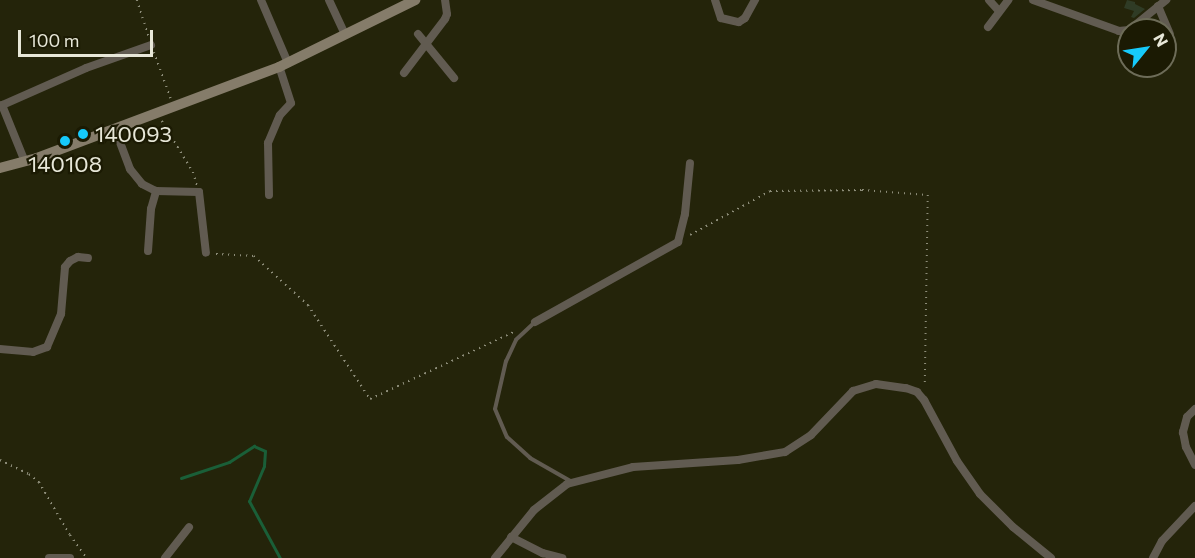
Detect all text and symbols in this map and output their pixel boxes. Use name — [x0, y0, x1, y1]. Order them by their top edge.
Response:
scale bar — [21, 18, 156, 56]
north arrow — [1117, 18, 1177, 78]
text: 100 m — [29, 29, 79, 51]
text: N — [1150, 30, 1173, 50]
place label: 140093 — [95, 121, 172, 147]
marker: 140093 — [76, 127, 90, 141]
marker: 140108 — [58, 134, 72, 148]
place label: 140108 — [28, 151, 102, 177]

